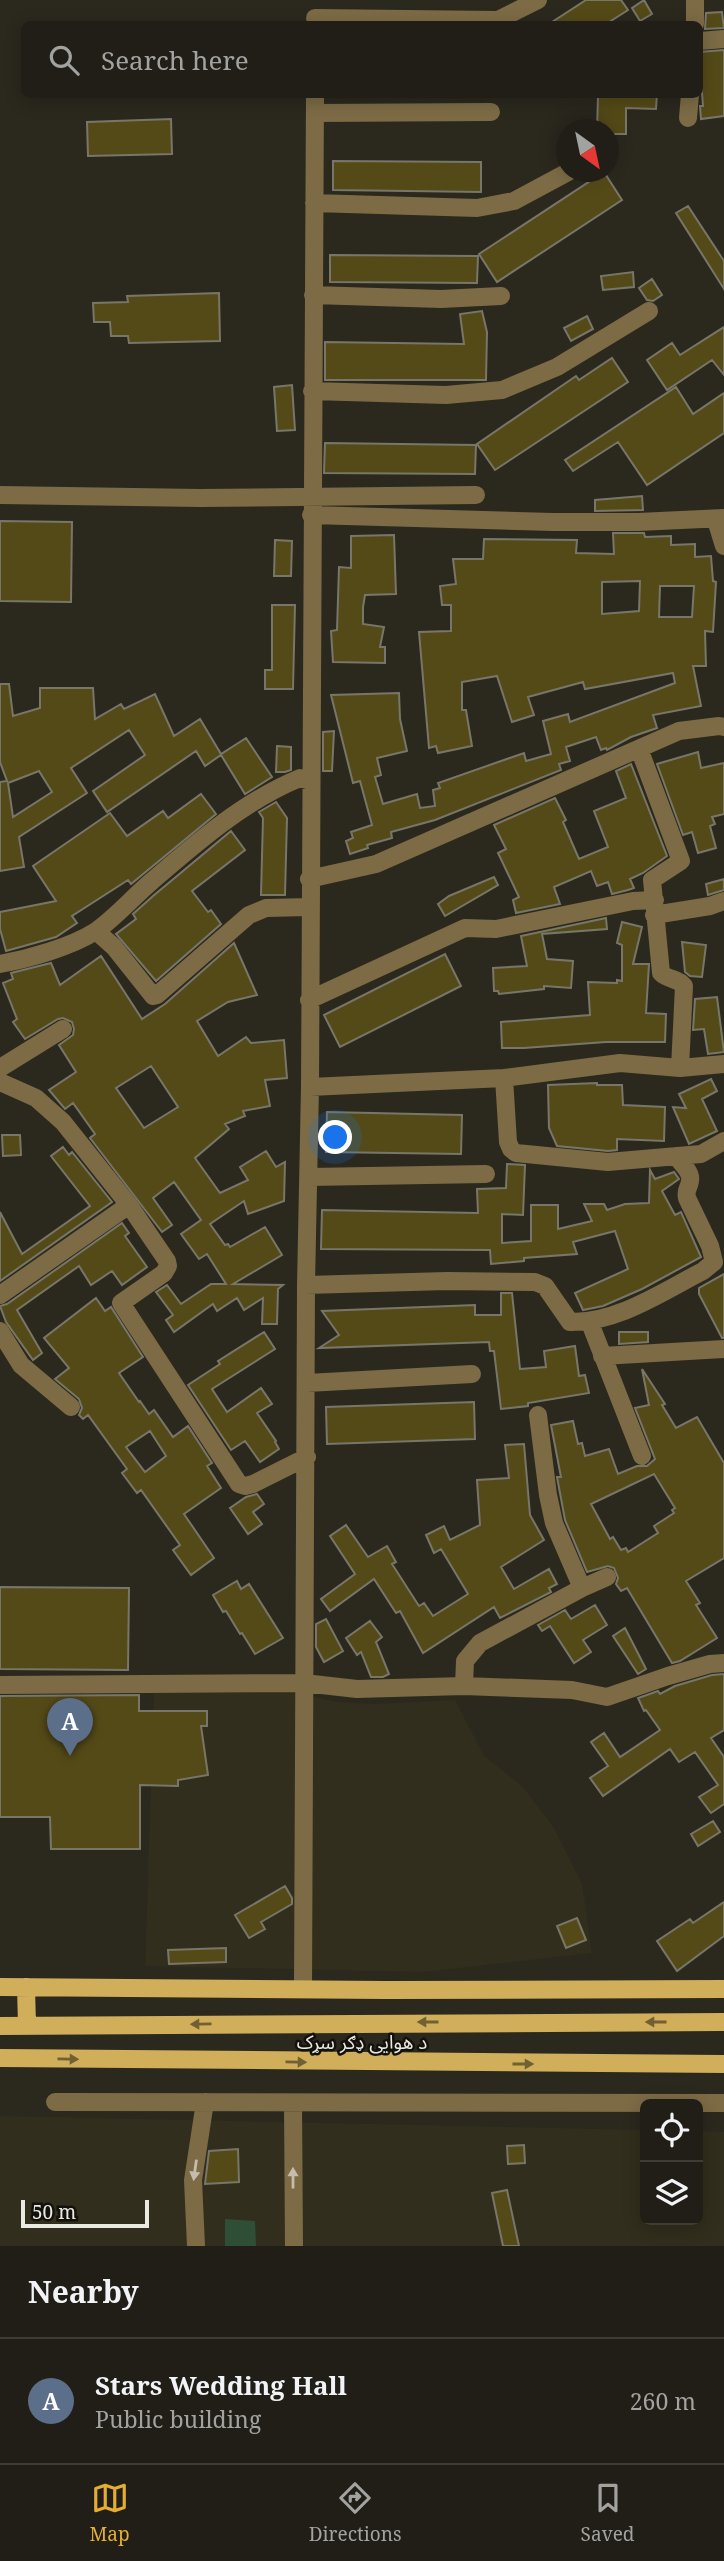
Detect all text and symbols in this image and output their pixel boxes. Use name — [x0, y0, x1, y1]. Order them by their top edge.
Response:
search box — [21, 21, 703, 98]
icon: search — [45, 41, 83, 79]
text: Search here — [101, 42, 249, 78]
north arrow — [556, 119, 619, 182]
your location — [318, 1120, 352, 1154]
pin: A — [47, 1698, 93, 1756]
one-way arrow — [645, 2016, 667, 2028]
one-way arrow — [417, 2017, 439, 2028]
one-way arrow — [190, 2018, 212, 2029]
street label: د هوایی ډګر سړک — [297, 2029, 427, 2055]
one-way arrow — [57, 2053, 79, 2065]
one-way arrow — [285, 2057, 307, 2068]
one-way arrow — [512, 2058, 534, 2070]
map controls — [640, 2099, 703, 2225]
button: locate — [640, 2099, 703, 2162]
one-way arrow — [189, 2159, 200, 2181]
button: layers — [640, 2162, 703, 2225]
one-way arrow — [287, 2167, 299, 2189]
scale bar — [21, 2197, 149, 2229]
text: 50 m — [32, 2199, 76, 2225]
text: Nearby — [28, 2271, 139, 2312]
text: Stars Wedding Hall — [95, 2367, 347, 2403]
text: A — [42, 2385, 60, 2417]
text: 260 m — [630, 2385, 696, 2417]
text: Public building — [95, 2403, 261, 2435]
tab: Map — [90, 2479, 130, 2547]
tab: Directions — [309, 2479, 402, 2547]
tab: Saved — [581, 2479, 634, 2547]

